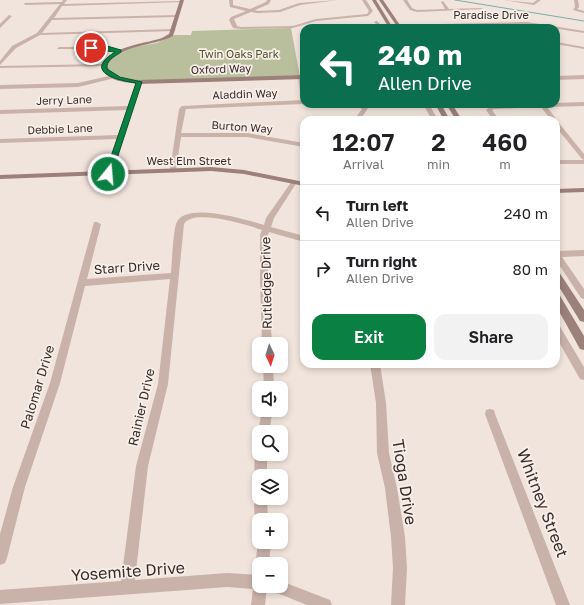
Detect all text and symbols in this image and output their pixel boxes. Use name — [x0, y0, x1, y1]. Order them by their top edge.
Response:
street label: Paradise Drive — [453, 8, 529, 21]
pin — [74, 31, 108, 65]
icon: arrive — [80, 37, 102, 59]
text: 240 m — [378, 38, 462, 71]
icon: left — [312, 40, 364, 92]
park label: Twin Oaks Park — [199, 47, 279, 60]
street label: Oxford Way — [190, 61, 251, 76]
text: Allen Drive — [378, 72, 472, 94]
street label: Aladdin Way — [212, 86, 278, 101]
street label: Jerry Lane — [36, 92, 92, 107]
street label: Burton Way — [211, 118, 273, 135]
street label: Debbie Lane — [27, 121, 93, 136]
text: 12:07 — [332, 127, 395, 156]
text: 2 — [431, 127, 446, 156]
text: 460 — [482, 127, 528, 156]
position arrow — [87, 153, 129, 195]
street label: West Elm Street — [147, 154, 231, 167]
text: Arrival — [343, 156, 384, 172]
text: min — [427, 156, 450, 172]
text: m — [499, 156, 511, 172]
text: Turn left — [346, 196, 408, 214]
icon: left — [312, 202, 334, 224]
text: 240 m — [504, 204, 548, 222]
text: Allen Drive — [346, 214, 414, 230]
street label: Rutledge Drive — [257, 237, 275, 329]
text: Turn right — [346, 252, 417, 270]
street label: Starr Drive — [93, 257, 161, 277]
icon: right — [312, 258, 334, 280]
text: 80 m — [513, 260, 548, 278]
text: Allen Drive — [346, 270, 414, 286]
button: Exit — [312, 314, 426, 360]
button: Share — [434, 314, 548, 360]
north arrow — [252, 337, 288, 373]
map controls — [252, 337, 288, 593]
street label: Palomar Drive — [17, 343, 57, 431]
street label: Rainier Drive — [124, 367, 158, 447]
button: sound — [252, 381, 288, 417]
button: search — [252, 425, 288, 461]
street label: Tioga Drive — [388, 438, 422, 526]
street label: Whitney Street — [513, 446, 573, 560]
button: layers — [252, 469, 288, 505]
button: + — [252, 513, 288, 549]
street label: Yosemite Drive — [70, 557, 186, 585]
button: − — [252, 557, 288, 593]

